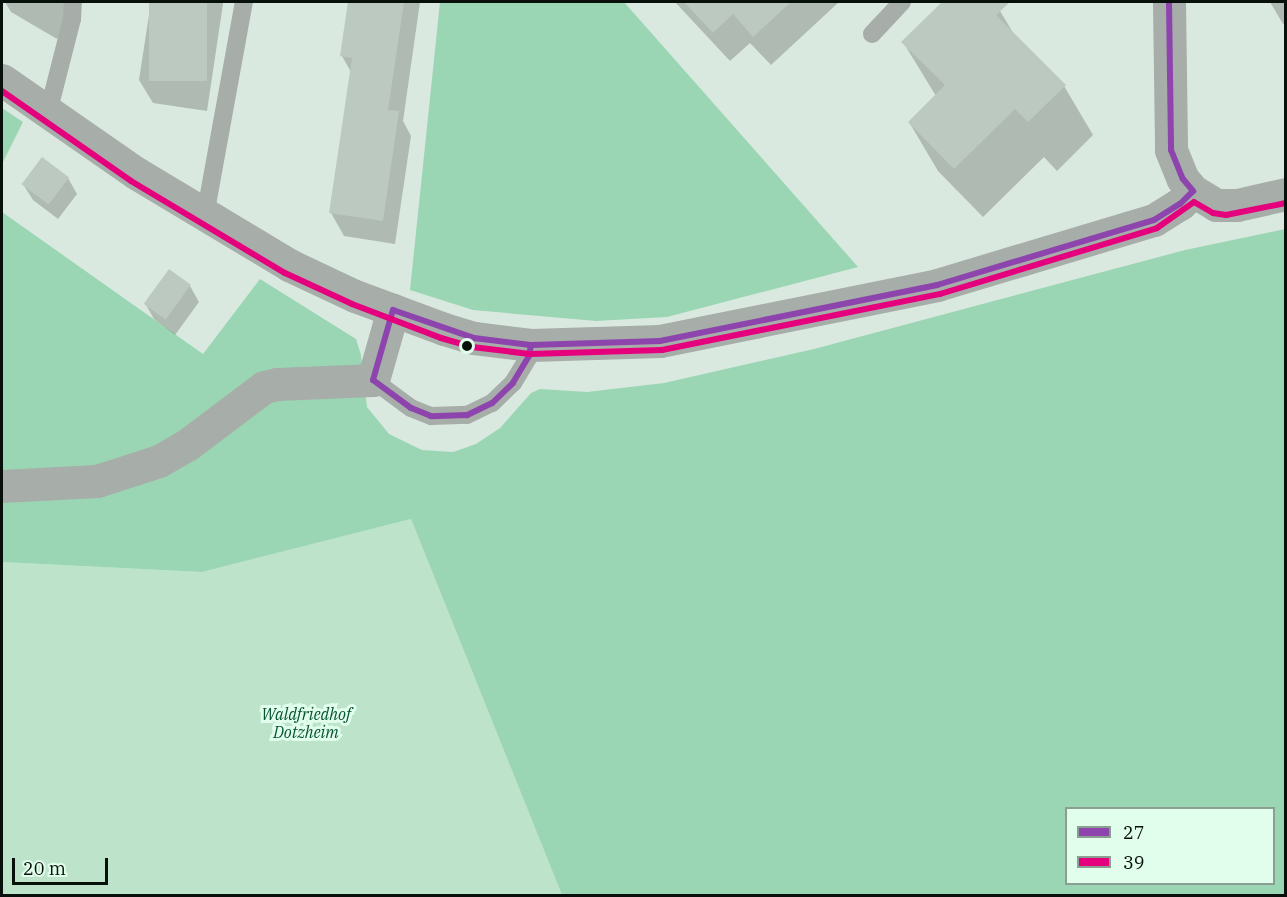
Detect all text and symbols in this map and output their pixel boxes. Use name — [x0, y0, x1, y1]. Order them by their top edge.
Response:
unlabelled marker — [461, 340, 473, 352]
park label: Waldfriedhof Dotzheim — [261, 704, 351, 742]
legend — [1065, 807, 1275, 885]
text: 27 — [1123, 821, 1145, 844]
scale bar — [15, 846, 111, 884]
text: 39 — [1123, 851, 1145, 874]
text: 20 m — [23, 857, 66, 880]

